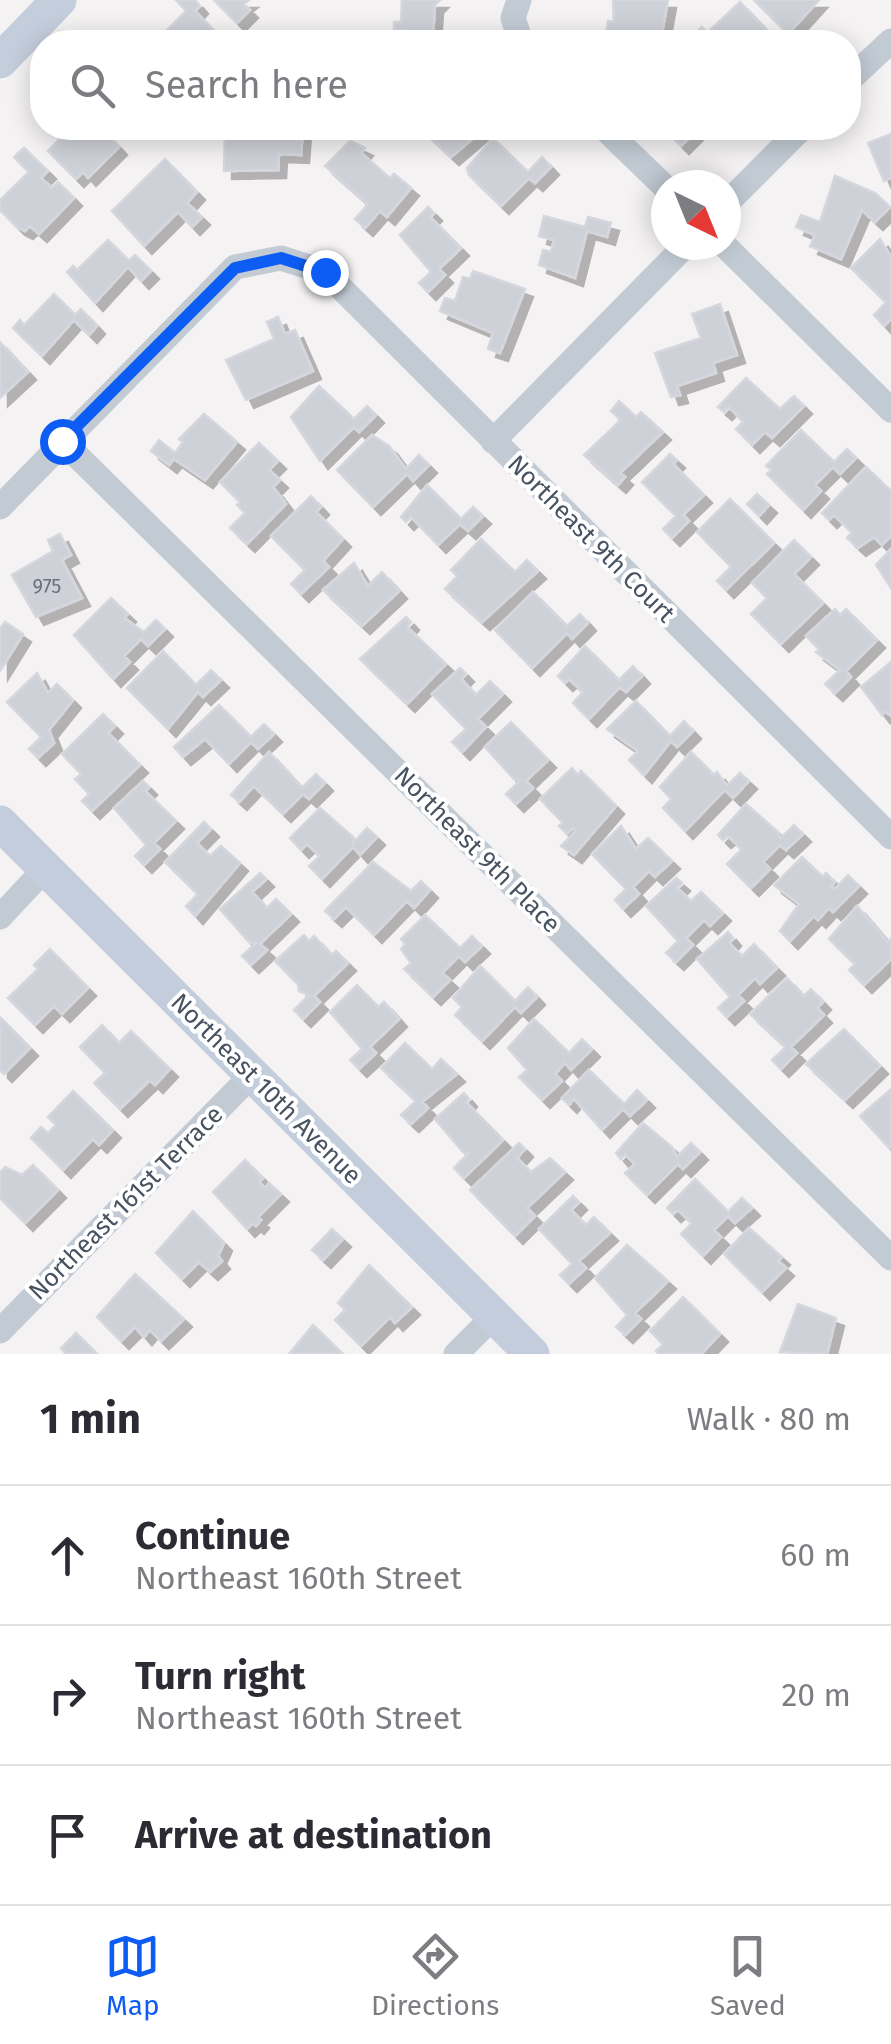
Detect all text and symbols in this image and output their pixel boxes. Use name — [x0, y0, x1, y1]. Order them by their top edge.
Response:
search box — [30, 30, 861, 140]
icon: search — [65, 58, 120, 113]
text: Search here — [145, 62, 348, 108]
north arrow — [651, 170, 741, 260]
route end — [303, 250, 349, 296]
route start — [40, 419, 86, 465]
street label: Northeast 9th Court — [501, 449, 681, 629]
house number: 975 — [33, 574, 61, 598]
street label: Northeast 9th Place — [388, 761, 566, 939]
street label: Northeast 10th Avenue — [164, 987, 368, 1191]
street label: Northeast 161st Terrace — [23, 1100, 229, 1306]
text: 1 min — [40, 1394, 141, 1444]
text: Walk · 80 m — [687, 1400, 851, 1438]
text: Continue — [135, 1513, 290, 1559]
icon: ahead — [40, 1528, 95, 1583]
text: 60 m — [780, 1536, 851, 1574]
text: Northeast 160th Street — [135, 1559, 462, 1597]
text: Turn right — [135, 1653, 305, 1699]
icon: right — [40, 1668, 95, 1723]
text: 20 m — [781, 1676, 851, 1714]
text: Northeast 160th Street — [135, 1699, 462, 1737]
icon: arrive — [40, 1808, 95, 1863]
text: Arrive at destination — [135, 1812, 492, 1858]
tab: Map — [105, 1929, 160, 2022]
tab: Directions — [371, 1929, 499, 2022]
tab: Saved — [710, 1929, 786, 2022]

